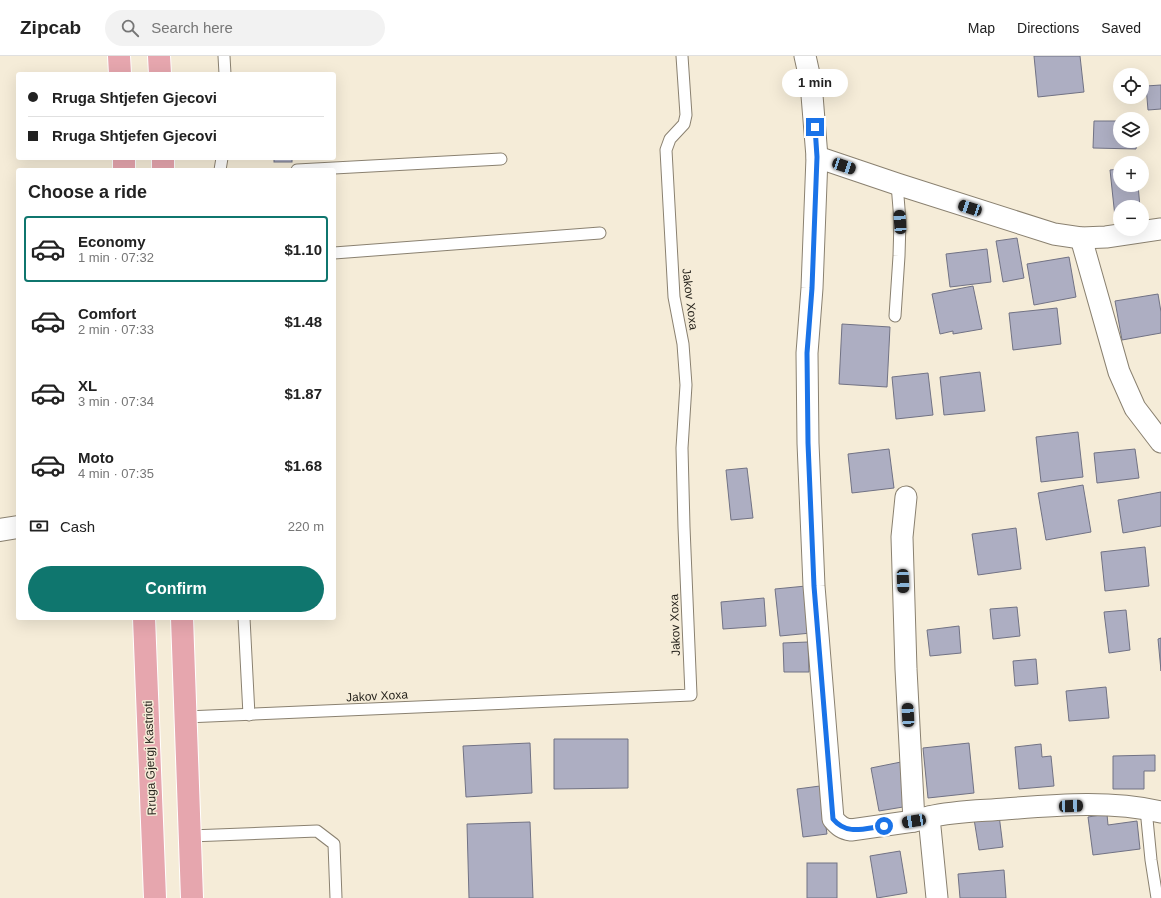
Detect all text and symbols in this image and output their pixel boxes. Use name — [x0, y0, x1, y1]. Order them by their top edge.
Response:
search box — [105, 10, 385, 46]
text: Zipcab — [20, 17, 81, 38]
icon: search — [119, 17, 141, 39]
text: Search here — [151, 19, 233, 36]
text: Map — [968, 20, 995, 36]
text: Directions — [1017, 20, 1079, 36]
text: Saved — [1101, 20, 1141, 36]
map controls — [1113, 68, 1149, 236]
button: locate — [1113, 68, 1149, 104]
callout: 1 min — [782, 69, 848, 97]
text: 1 min — [798, 75, 832, 90]
text: Rruga Shtjefen Gjecovi — [52, 89, 217, 106]
button: layers — [1113, 112, 1149, 148]
route end — [806, 118, 824, 136]
text: Rruga Shtjefen Gjecovi — [52, 127, 217, 144]
car — [831, 156, 857, 176]
button: + — [1113, 156, 1149, 192]
text: Choose a ride — [28, 182, 147, 202]
car — [957, 199, 983, 217]
button: − — [1113, 200, 1149, 236]
car — [893, 210, 907, 234]
icon: car — [30, 231, 66, 267]
text: Economy — [78, 233, 146, 250]
text: $1.10 — [284, 241, 322, 258]
text: 1 min · 07:32 — [78, 250, 154, 265]
street label: Jakov Xoxa — [679, 267, 701, 331]
icon: car — [30, 303, 66, 339]
text: Comfort — [78, 305, 136, 322]
text: $1.48 — [284, 313, 322, 330]
text: 2 min · 07:33 — [78, 322, 154, 337]
icon: car — [30, 375, 66, 411]
text: XL — [78, 377, 97, 394]
text: $1.87 — [284, 385, 322, 402]
text: 3 min · 07:34 — [78, 394, 154, 409]
icon: car — [30, 447, 66, 483]
text: Moto — [78, 449, 114, 466]
text: $1.68 — [284, 457, 322, 474]
text: 4 min · 07:35 — [78, 466, 154, 481]
icon: cash — [28, 515, 50, 537]
text: Cash — [60, 518, 95, 535]
text: 220 m — [288, 519, 324, 534]
button: Confirm — [28, 566, 324, 612]
car — [897, 569, 909, 593]
street label: Jakov Xoxa — [667, 593, 683, 656]
street label: Jakov Xoxa — [346, 687, 409, 705]
street label: Rruga Gjergj Kastrioti — [141, 700, 159, 816]
car — [901, 703, 915, 727]
car — [1059, 800, 1083, 812]
car — [901, 813, 927, 829]
route start — [875, 817, 893, 835]

